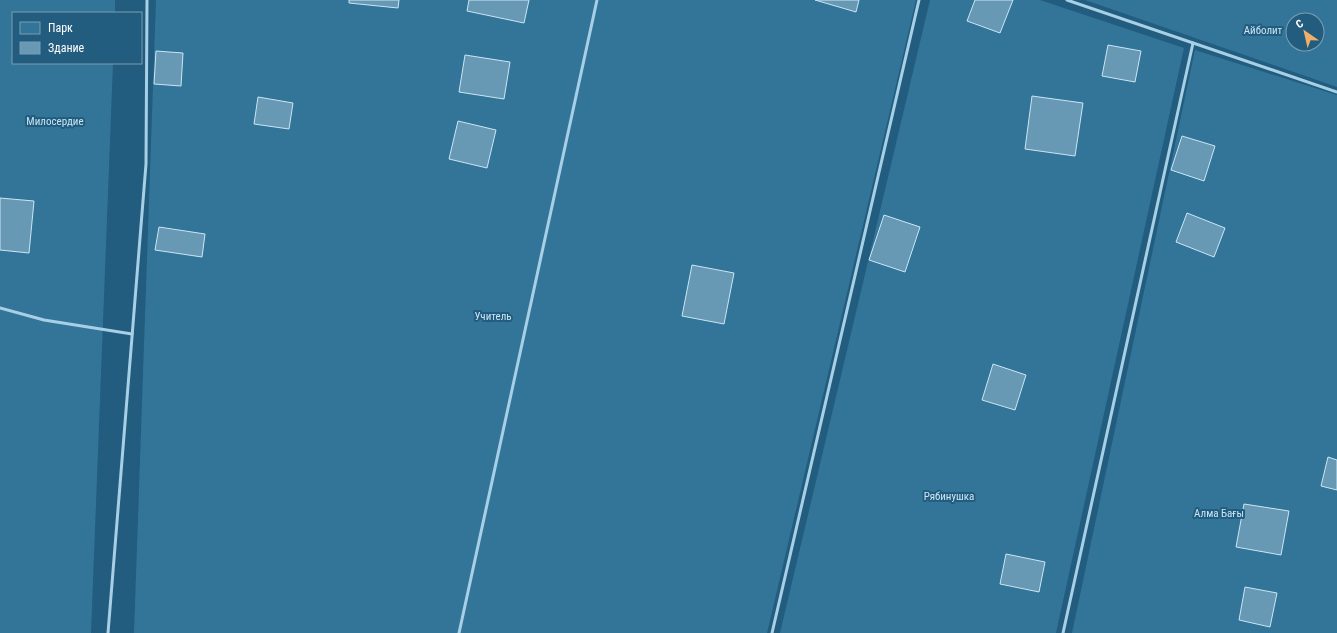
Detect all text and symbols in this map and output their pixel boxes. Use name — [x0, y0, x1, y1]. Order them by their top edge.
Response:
legend — [12, 12, 142, 64]
north arrow — [1285, 12, 1325, 52]
text: С — [1293, 17, 1306, 31]
text: Парк — [48, 21, 73, 35]
park label: Айболит — [1244, 24, 1283, 37]
text: Здание — [48, 41, 85, 55]
park label: Милосердие — [26, 115, 84, 128]
park label: Учитель — [474, 310, 512, 323]
park label: Рябинушка — [924, 490, 974, 503]
park label: Алма Бағы — [1194, 507, 1244, 520]

